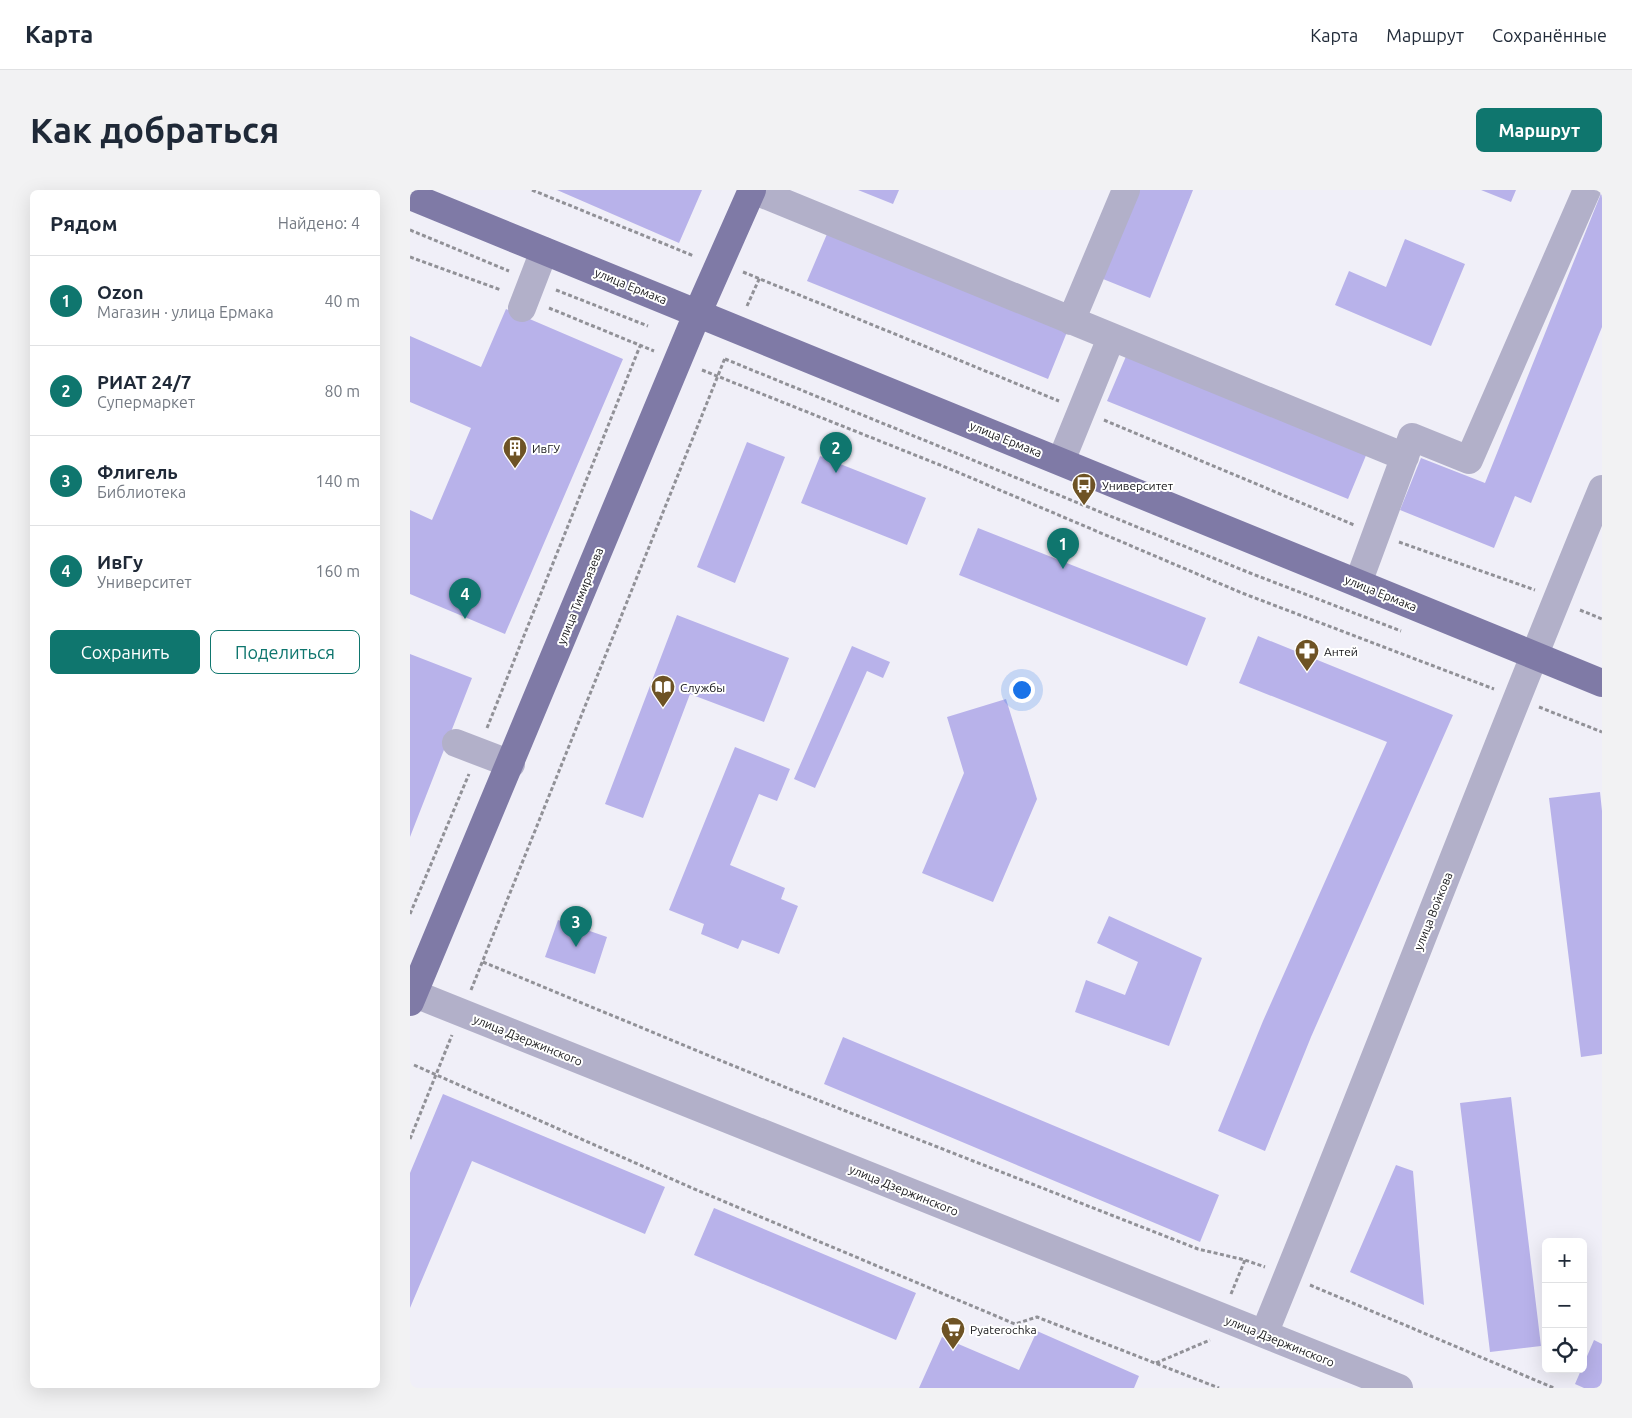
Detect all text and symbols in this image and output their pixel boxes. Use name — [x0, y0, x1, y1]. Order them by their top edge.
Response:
text: Карта — [25, 21, 93, 48]
text: Карта — [1310, 25, 1358, 45]
text: Маршрут — [1386, 25, 1464, 45]
text: Сохранённые — [1492, 25, 1607, 45]
button: Маршрут — [1476, 108, 1602, 152]
text: Как добраться — [30, 110, 279, 150]
text: Рядом — [50, 211, 118, 235]
text: Найдено: 4 — [278, 214, 360, 232]
street label: улица Ермака — [593, 266, 669, 306]
text: Ozon — [97, 281, 144, 303]
text: 1 — [61, 292, 71, 310]
text: 40 m — [324, 292, 360, 310]
text: Магазин · улица Ермака — [97, 303, 274, 321]
text: РИАТ 24/7 — [97, 371, 191, 393]
text: 2 — [61, 382, 71, 400]
text: 80 m — [324, 382, 360, 400]
text: Супермаркет — [97, 393, 195, 411]
street label: улица Ермака — [968, 419, 1044, 459]
pin: 2 — [820, 432, 852, 473]
building icon: ИвГУ — [502, 435, 528, 469]
place label: ИвГУ — [532, 442, 560, 455]
text: Флигель — [97, 461, 178, 483]
text: 3 — [61, 472, 71, 490]
text: 140 m — [315, 472, 360, 490]
bus stop icon: Университет — [1071, 472, 1097, 506]
place label: Университет — [1102, 479, 1174, 492]
text: Библиотека — [97, 483, 186, 501]
pin: 1 — [1047, 528, 1079, 569]
street label: улица Тимирязева — [555, 546, 605, 646]
text: ИвГу — [97, 551, 143, 573]
text: 4 — [61, 562, 71, 580]
text: 160 m — [315, 562, 360, 580]
text: Университет — [97, 573, 192, 591]
street label: улица Ермака — [1343, 573, 1419, 613]
pin: 4 — [449, 578, 481, 619]
button: Сохранить — [50, 630, 200, 674]
button: Поделиться — [210, 630, 360, 674]
pharmacy icon: Антей — [1294, 638, 1320, 672]
place label: Антей — [1324, 645, 1358, 658]
library icon: Службы — [650, 674, 676, 708]
your location — [1009, 677, 1035, 703]
place label: Службы — [680, 681, 725, 694]
street label: улица Войкова — [1411, 870, 1455, 952]
pin: 3 — [560, 906, 592, 947]
street label: улица Дзержинского — [471, 1012, 585, 1068]
street label: улица Дзержинского — [847, 1162, 961, 1218]
map controls — [1542, 1238, 1587, 1373]
button: + — [1542, 1238, 1587, 1283]
button: − — [1542, 1283, 1587, 1328]
street label: улица Дзержинского — [1223, 1313, 1337, 1369]
supermarket icon: Pyaterochka — [940, 1316, 966, 1350]
place label: Pyaterochka — [970, 1323, 1037, 1336]
button: locate — [1542, 1328, 1587, 1373]

